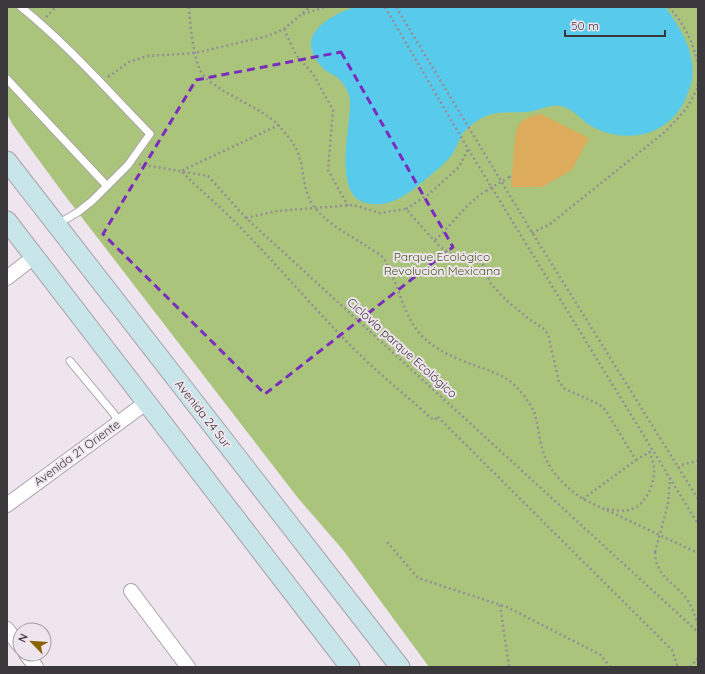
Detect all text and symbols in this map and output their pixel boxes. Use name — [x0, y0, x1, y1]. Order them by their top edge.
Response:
scale bar — [565, 12, 665, 38]
text: 50 m — [571, 18, 599, 33]
park label: Parque Ecológico Revolución Mexicana — [384, 249, 500, 278]
street label: Ciclovía parque Ecológico — [344, 294, 460, 401]
street label: Avenida 24 Sur — [172, 377, 235, 451]
street label: Avenida 21 Oriente — [31, 416, 123, 489]
north arrow — [12, 622, 52, 662]
text: N — [15, 631, 31, 644]

